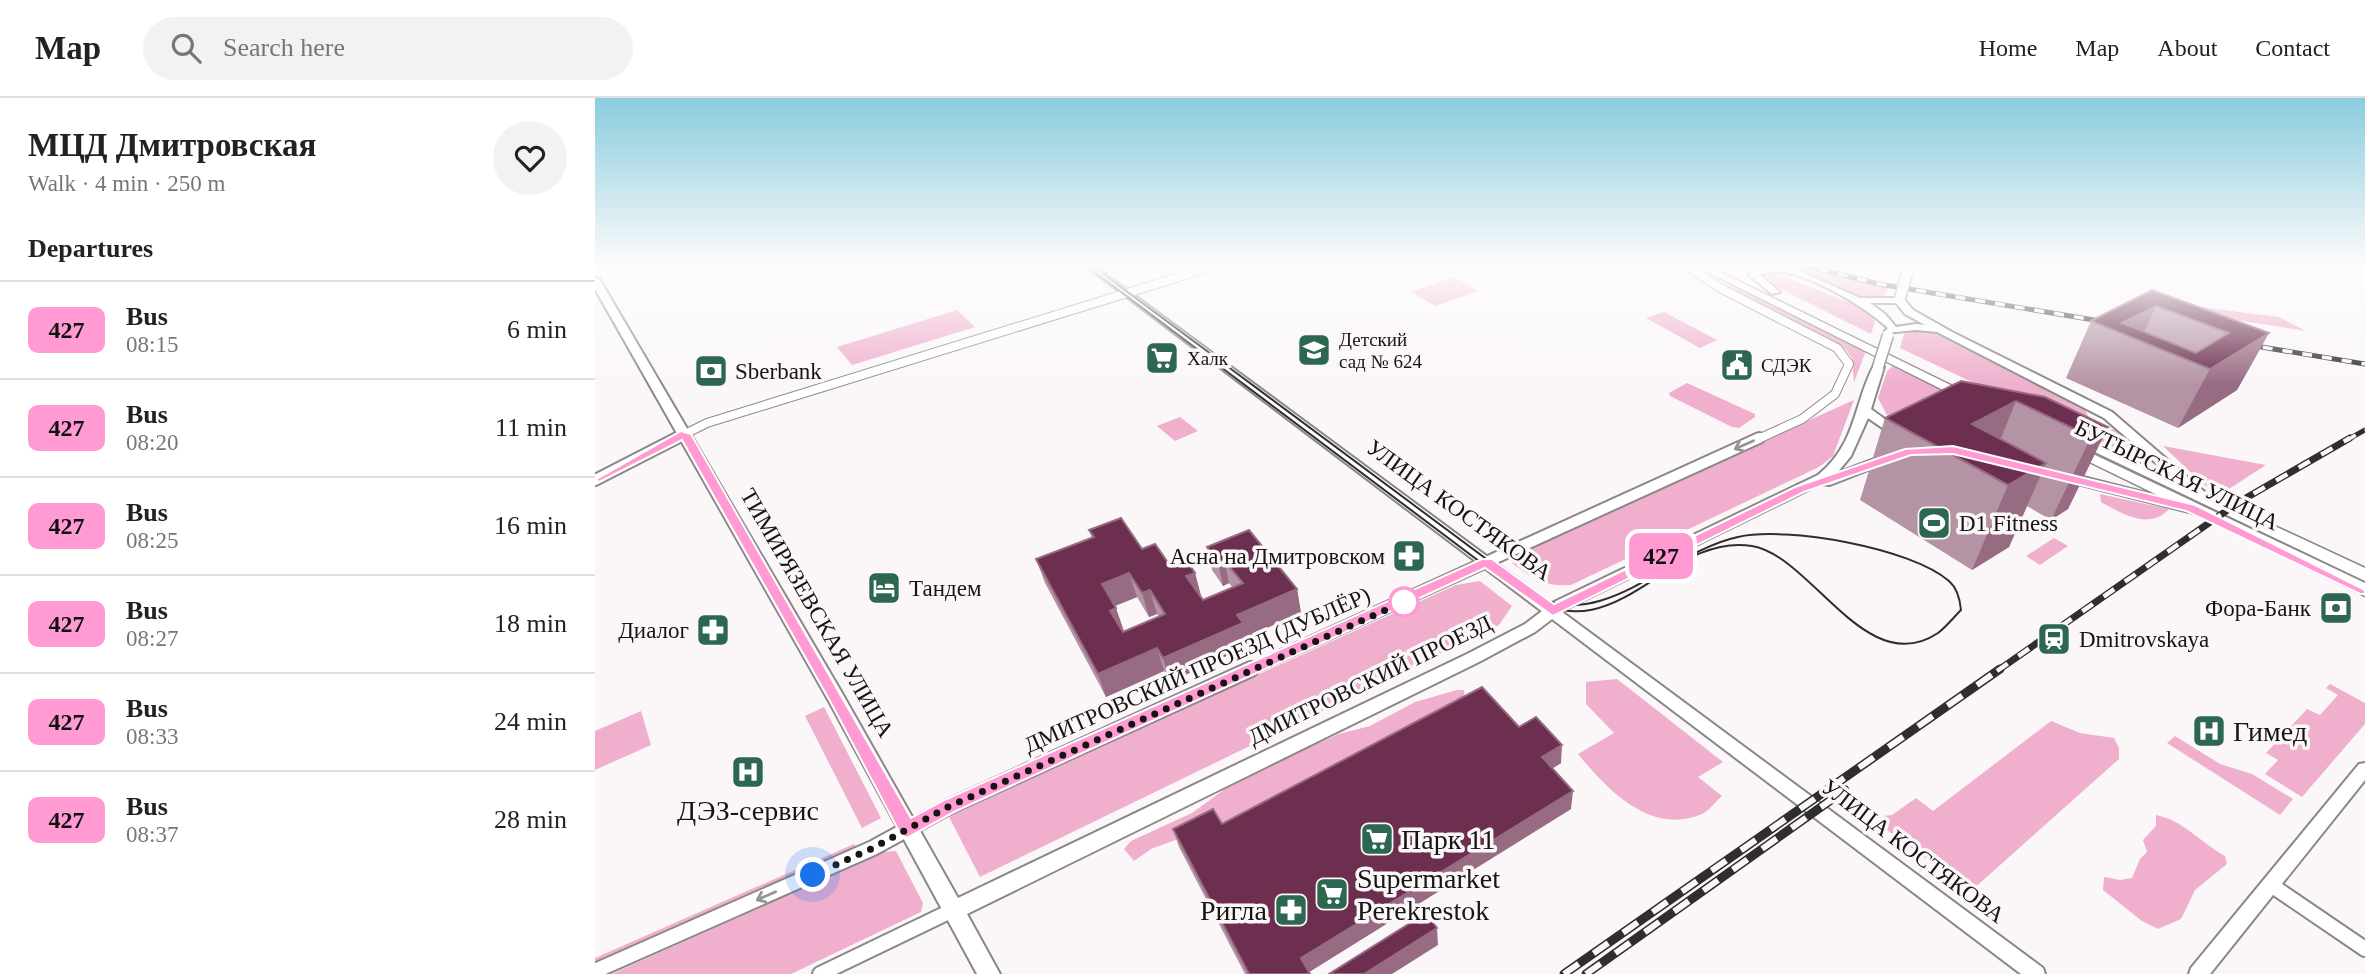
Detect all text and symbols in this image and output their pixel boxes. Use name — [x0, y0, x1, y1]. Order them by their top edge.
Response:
search box — [143, 17, 633, 80]
icon: search — [167, 29, 205, 67]
text: Map — [35, 30, 101, 66]
text: Search here — [223, 33, 345, 62]
text: Home — [1979, 35, 2037, 61]
text: Map — [2075, 35, 2119, 61]
text: About — [2157, 35, 2217, 61]
text: Contact — [2255, 35, 2330, 61]
button: heart — [493, 121, 567, 195]
text: МЦД Дмитровская — [28, 127, 316, 163]
text: Walk · 4 min · 250 m — [28, 171, 225, 196]
text: Departures — [28, 234, 153, 263]
text: Bus — [126, 302, 168, 331]
text: 6 min — [507, 315, 567, 344]
text: 427 — [49, 317, 85, 343]
place label: Детский сад № 624 — [1339, 329, 1422, 372]
school or university icon: Детский сад № 624 — [1295, 331, 1333, 369]
text: 08:15 — [126, 332, 178, 357]
supermarket icon: Халк — [1143, 339, 1181, 377]
public building icon: СДЭК — [1718, 346, 1756, 384]
place label: Халк — [1187, 348, 1229, 369]
bank icon: Sberbank — [692, 352, 730, 390]
place label: СДЭК — [1761, 355, 1812, 376]
place label: Sberbank — [735, 359, 822, 384]
text: Bus — [126, 400, 168, 429]
text: 11 min — [495, 413, 567, 442]
text: 427 — [49, 415, 85, 441]
street label: БУТЫРСКАЯ УЛИЦА — [2071, 415, 2283, 535]
text: 08:20 — [126, 430, 178, 455]
street label: УЛИЦА КОСТЯКОВА — [1362, 435, 1557, 586]
one-way arrow — [1734, 439, 1755, 452]
street label: ТИМИРЯЗЕВСКАЯ УЛИЦА — [735, 484, 899, 742]
text: Bus — [126, 498, 168, 527]
sports icon: D1 Fitness — [1915, 504, 1953, 542]
text: 16 min — [494, 511, 567, 540]
place label: D1 Fitness — [1959, 511, 2058, 536]
text: 427 — [49, 513, 85, 539]
text: 08:25 — [126, 528, 178, 553]
line badge: 427 — [1621, 533, 1701, 579]
pharmacy icon: Асна на Дмитровском — [1390, 537, 1428, 575]
text: 427 — [1643, 543, 1679, 569]
place label: Асна на Дмитровском — [1170, 544, 1385, 569]
hotel icon: Тандем — [865, 569, 903, 607]
place label: Тандем — [909, 576, 982, 601]
street label: ДМИТРОВСКИЙ ПРОЕЗД (ДУБЛЁР) — [1020, 581, 1374, 759]
unlabelled marker — [1389, 587, 1419, 617]
bank icon: Фора-Банк — [2317, 589, 2355, 627]
text: Bus — [126, 596, 168, 625]
place label: Фора-Банк — [2205, 596, 2312, 621]
text: 18 min — [494, 609, 567, 638]
street label: ДМИТРОВСКИЙ ПРОЕЗД — [1244, 609, 1496, 751]
text: 427 — [49, 611, 85, 637]
pharmacy icon: Диалог — [694, 611, 732, 649]
place label: Диалог — [618, 618, 689, 643]
station icon: Dmitrovskaya — [2035, 620, 2073, 658]
text: 08:27 — [126, 626, 178, 651]
place label: Dmitrovskaya — [2079, 627, 2209, 652]
text: Bus — [126, 694, 168, 723]
text: 24 min — [494, 707, 567, 736]
text: 427 — [49, 709, 85, 735]
hospital icon: Гимед — [2190, 712, 2228, 750]
place label: Гимед — [2233, 716, 2307, 747]
text: 08:33 — [126, 724, 178, 749]
hospital icon: ДЭЗ-сервис — [729, 753, 767, 791]
street label: УЛИЦА КОСТЯКОВА — [1817, 774, 2010, 928]
text: Bus — [126, 792, 168, 821]
place label: ДЭЗ-сервис — [677, 795, 819, 826]
text: 28 min — [494, 805, 567, 834]
text: 427 — [49, 807, 85, 833]
supermarket icon: Парк 11 — [1358, 820, 1396, 858]
text: 08:37 — [126, 822, 178, 847]
place label: Парк 11 — [1401, 824, 1495, 855]
your location — [795, 857, 830, 892]
place label: Supermarket Perekrestok — [1357, 863, 1500, 926]
supermarket icon: Supermarket Perekrestok — [1313, 875, 1351, 913]
one-way arrow — [756, 890, 777, 903]
pharmacy icon: Ригла — [1272, 891, 1310, 929]
place label: Ригла — [1200, 895, 1268, 926]

